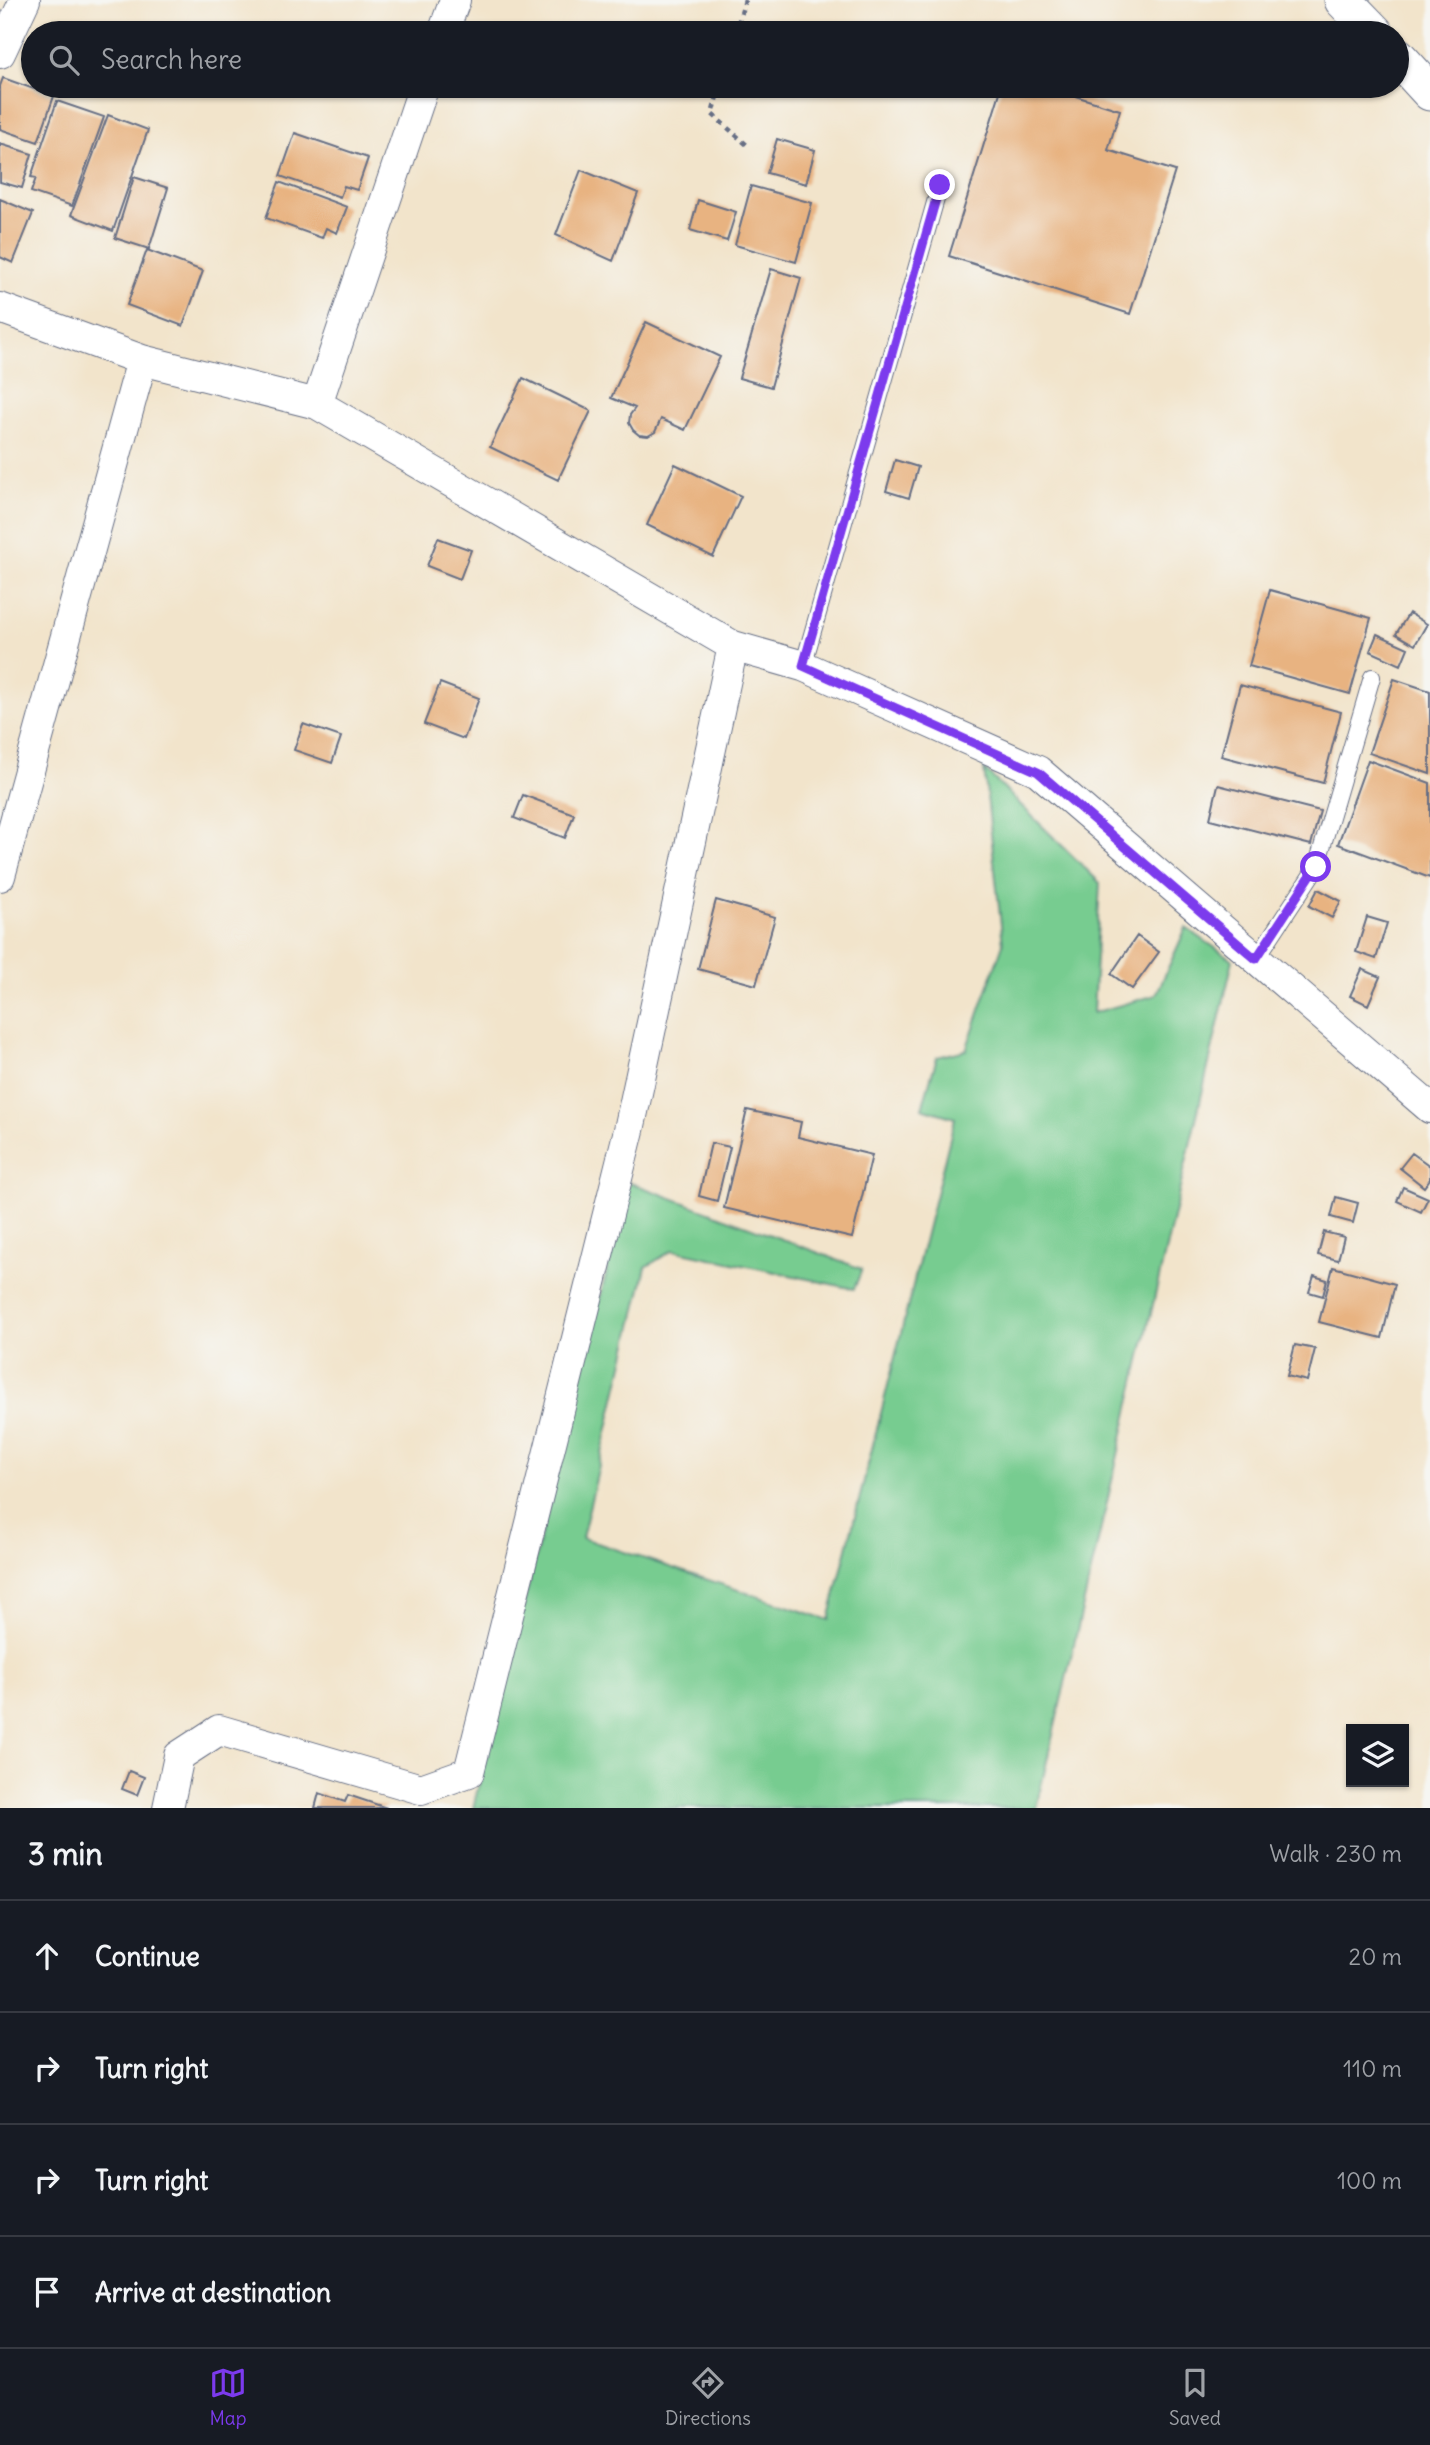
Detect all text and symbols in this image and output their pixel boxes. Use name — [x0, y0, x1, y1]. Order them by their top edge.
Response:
search box — [21, 21, 1409, 98]
icon: search — [45, 41, 83, 79]
text: Search here — [101, 43, 242, 76]
route end — [924, 169, 955, 200]
route start — [1300, 851, 1331, 882]
map controls — [1346, 1724, 1409, 1787]
button: layers — [1346, 1724, 1409, 1787]
text: 3 min — [28, 1835, 103, 1873]
text: Walk · 230 m — [1269, 1839, 1402, 1868]
icon: ahead — [28, 1937, 66, 1975]
text: Continue — [95, 1940, 200, 1973]
text: 20 m — [1349, 1942, 1402, 1971]
icon: right — [28, 2049, 66, 2087]
text: Turn right — [95, 2052, 208, 2085]
text: 110 m — [1343, 2054, 1402, 2083]
icon: right — [28, 2161, 66, 2199]
text: Turn right — [95, 2164, 208, 2197]
text: 100 m — [1337, 2166, 1402, 2195]
icon: arrive — [28, 2273, 66, 2311]
text: Arrive at destination — [95, 2276, 331, 2309]
tab: Map — [209, 2364, 247, 2430]
tab: Directions — [665, 2364, 751, 2430]
tab: Saved — [1169, 2364, 1221, 2430]

